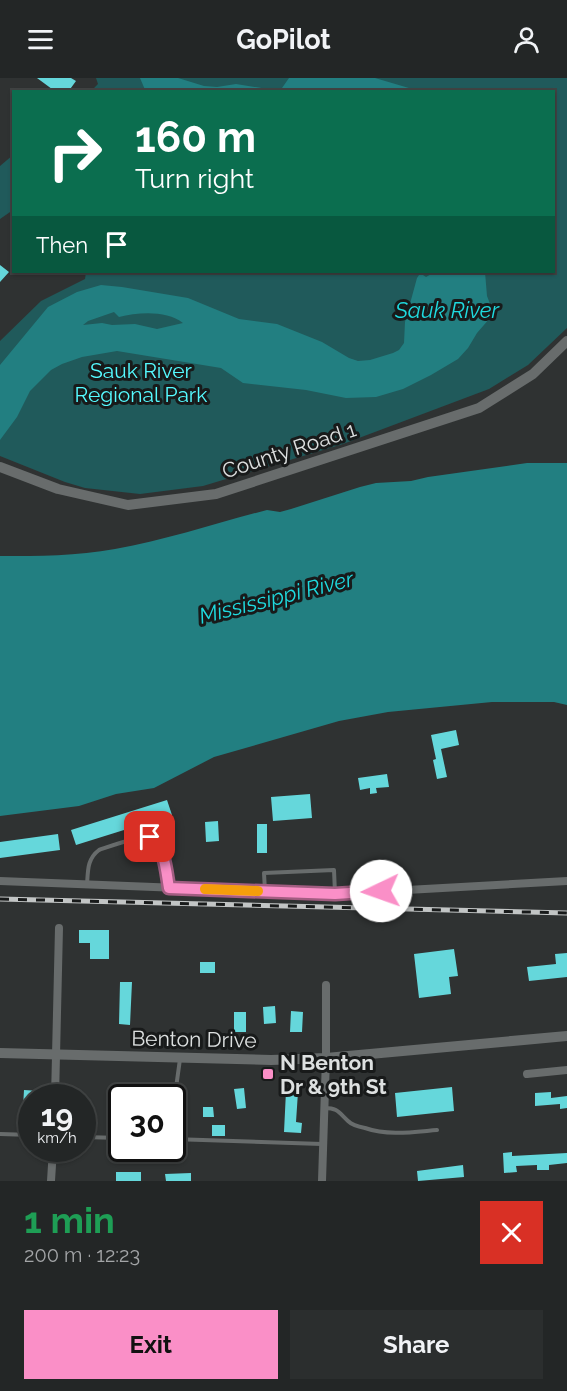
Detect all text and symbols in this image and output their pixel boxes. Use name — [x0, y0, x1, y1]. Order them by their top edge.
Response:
icon: menu — [24, 23, 57, 56]
icon: person — [510, 23, 543, 56]
text: GoPilot — [236, 24, 331, 55]
text: 160 m — [135, 113, 256, 162]
icon: right — [36, 114, 114, 192]
text: Turn right — [135, 163, 254, 194]
icon: arrive — [100, 228, 133, 261]
text: Then — [36, 232, 88, 258]
water label: Sauk River — [394, 297, 501, 323]
park label: Sauk River Regional Park — [75, 358, 207, 407]
street label: County Road 1 — [219, 417, 359, 483]
water label: Mississippi River — [196, 565, 357, 629]
pin — [124, 811, 175, 862]
icon: arrive — [133, 820, 166, 853]
position arrow — [349, 859, 413, 923]
street label: Benton Drive — [131, 1025, 257, 1053]
place label: N Benton Dr & 9th St — [280, 1050, 387, 1099]
marker: N Benton Dr & 9th St — [261, 1067, 275, 1081]
speed limit sign: 30 — [108, 1084, 186, 1162]
text: 19 — [41, 1098, 73, 1133]
text: km/h — [37, 1129, 77, 1147]
text: 1 min — [24, 1199, 115, 1241]
button: close — [480, 1201, 543, 1264]
text: 200 m · 12:23 — [24, 1243, 140, 1267]
button: Exit — [24, 1310, 278, 1379]
button: Share — [290, 1310, 543, 1379]

